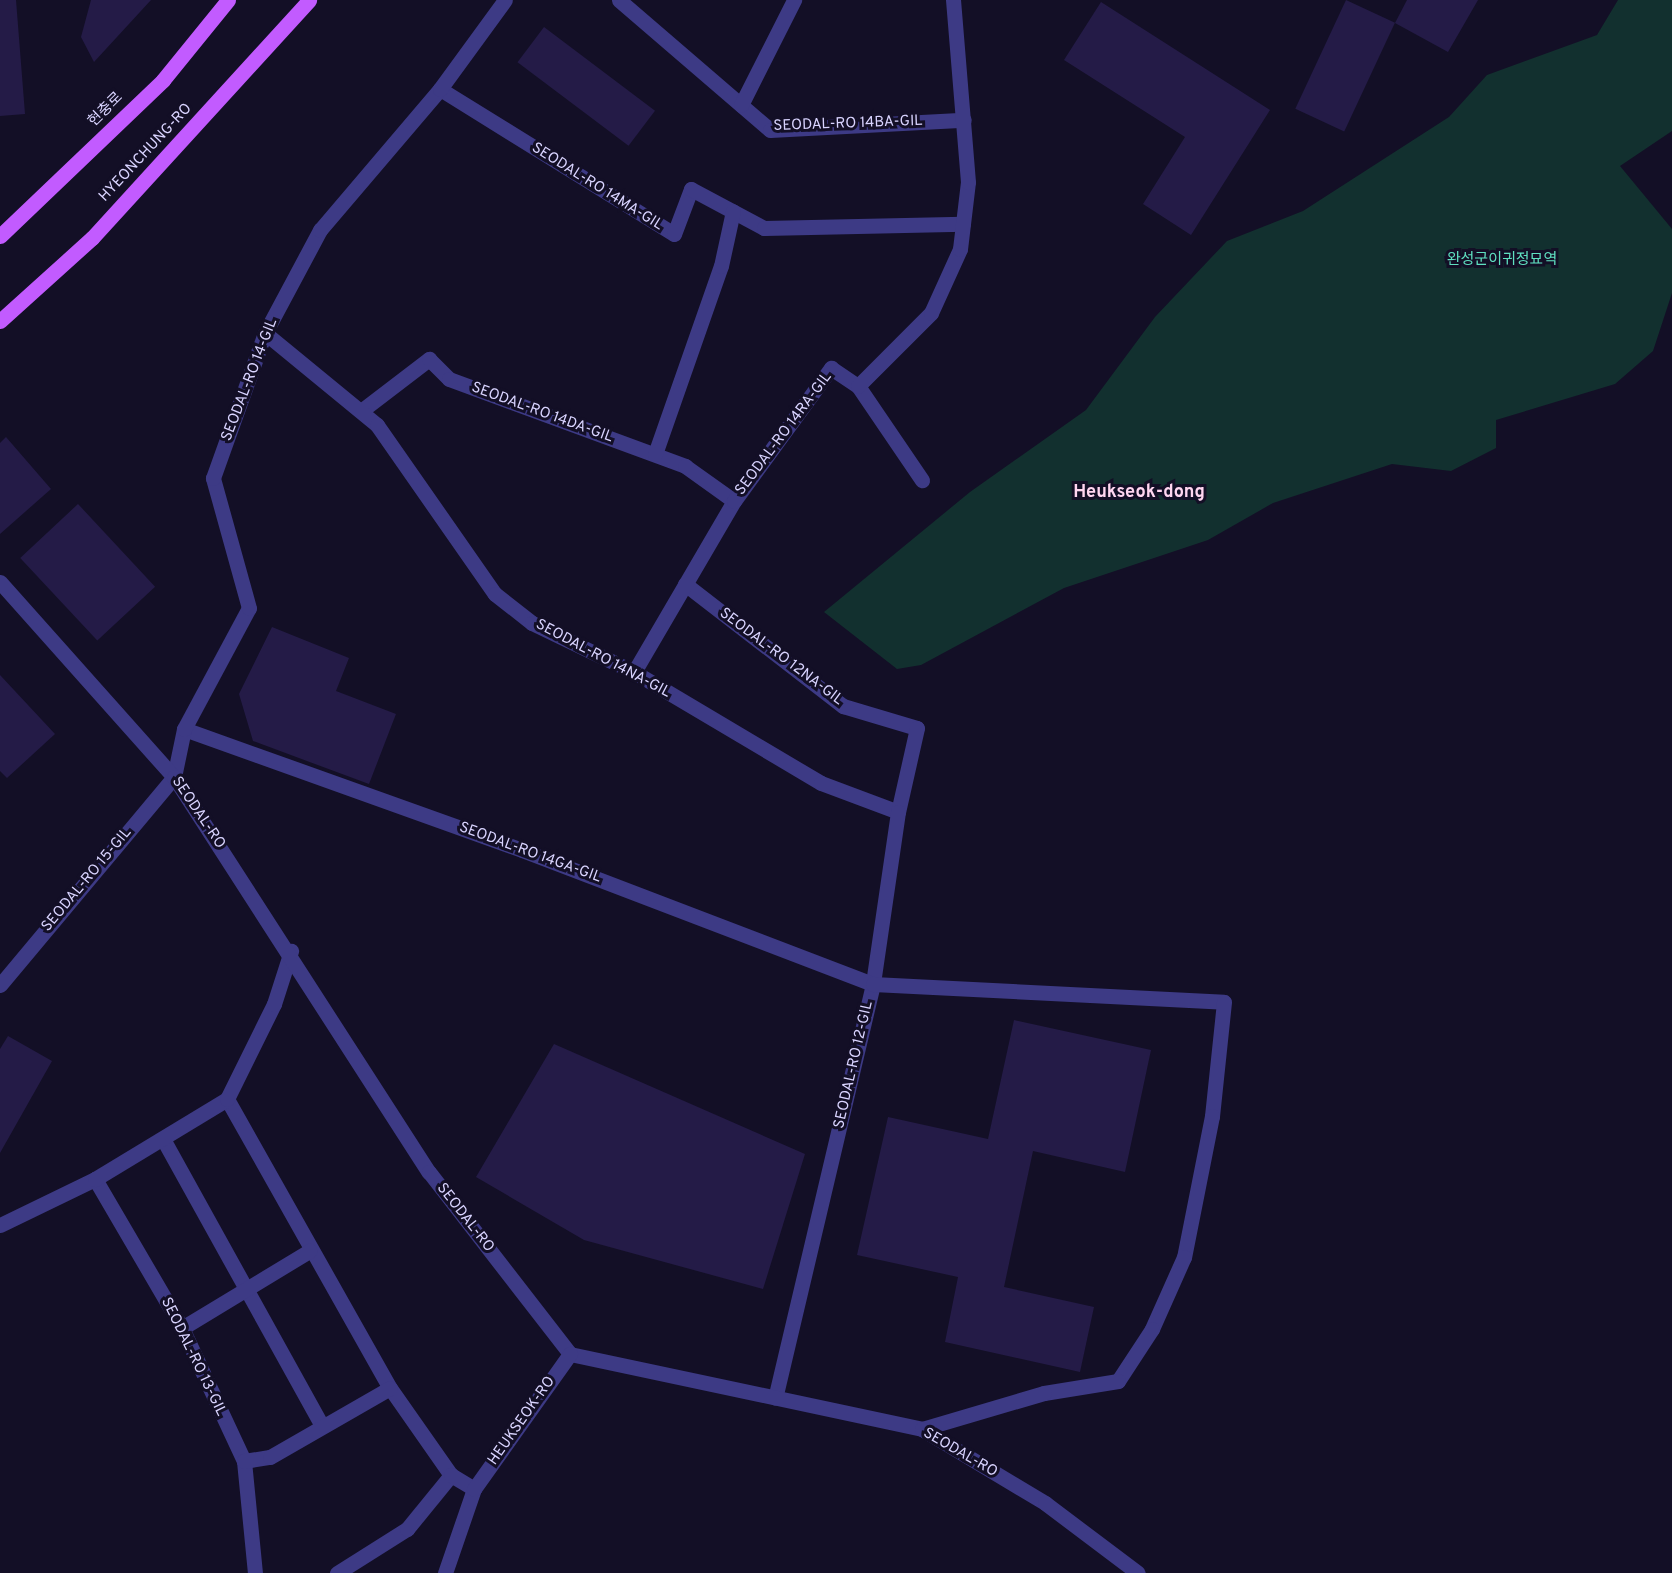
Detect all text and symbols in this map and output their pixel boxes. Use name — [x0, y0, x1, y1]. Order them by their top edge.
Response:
street label: 현충로 — [85, 89, 127, 131]
street label: HYEONCHUNG-RO — [96, 100, 196, 206]
street label: SEODAL-RO 14BA-GIL — [773, 112, 923, 136]
street label: SEODAL-RO 14MA-GIL — [528, 139, 666, 235]
park label: 완성군이귀정묘역 — [1447, 252, 1557, 270]
street label: SEODAL-RO 14-GIL — [218, 316, 282, 444]
street label: SEODAL-RO 14RA-GIL — [732, 369, 836, 499]
street label: SEODAL-RO 14DA-GIL — [469, 379, 615, 447]
district label: Heukseok-dong — [1073, 482, 1205, 504]
street label: SEODAL-RO 12NA-GIL — [716, 605, 846, 709]
street label: SEODAL-RO 14NA-GIL — [532, 616, 674, 702]
street label: SEODAL-RO — [167, 774, 229, 852]
street label: SEODAL-RO 14GA-GIL — [457, 819, 603, 887]
street label: SEODAL-RO 15-GIL — [38, 824, 136, 936]
street label: SEODAL-RO 12-GIL — [831, 1000, 877, 1130]
street label: SEODAL-RO — [432, 1180, 498, 1256]
street label: SEODAL-RO 13-GIL — [156, 1295, 230, 1419]
street label: HEUKSEOK-RO — [485, 1373, 559, 1469]
street label: SEODAL-RO — [920, 1424, 1000, 1482]

